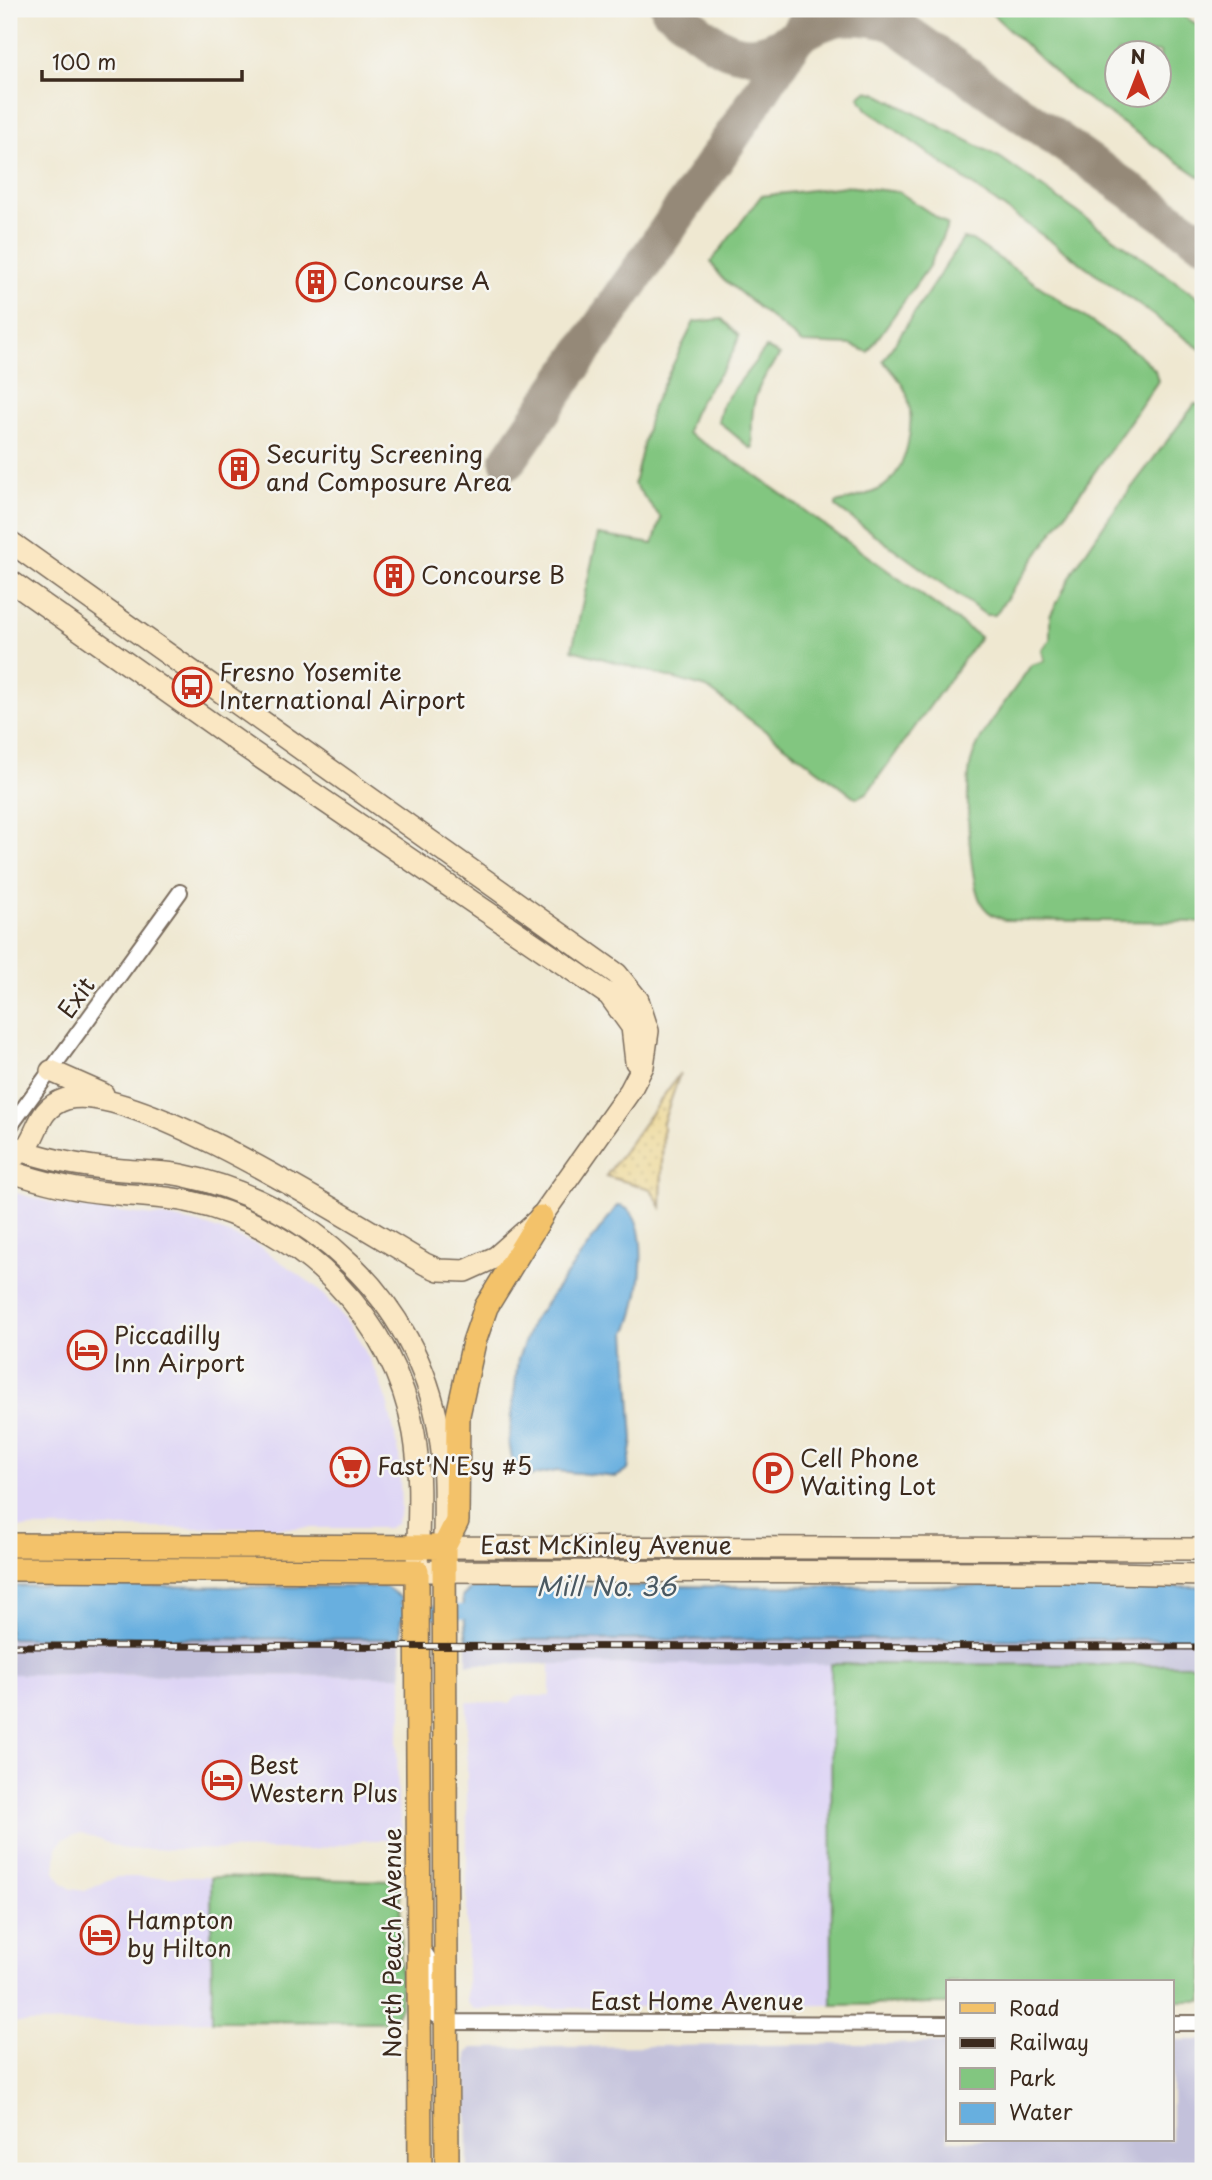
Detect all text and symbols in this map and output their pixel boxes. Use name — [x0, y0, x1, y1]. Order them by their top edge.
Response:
scale bar — [42, 38, 242, 82]
north arrow — [1104, 38, 1174, 108]
text: N — [1130, 42, 1146, 70]
text: 100 m — [52, 45, 116, 77]
building icon: Concourse A — [295, 261, 337, 303]
place label: Concourse A — [343, 262, 490, 298]
place label: Security Screening and Composure Area — [266, 435, 511, 499]
building icon: Security Screening and Composure Area — [218, 448, 260, 490]
building icon: Concourse B — [373, 555, 415, 597]
place label: Concourse B — [421, 556, 565, 592]
place label: Fresno Yosemite International Airport — [219, 653, 466, 717]
bus stop icon: Fresno Yosemite International Airport — [171, 666, 213, 708]
street label: Exit — [48, 968, 103, 1025]
place label: Piccadilly Inn Airport — [114, 1316, 245, 1380]
hotel icon: Piccadilly Inn Airport — [66, 1329, 108, 1371]
place label: Cell Phone Waiting Lot — [800, 1439, 936, 1503]
supermarket icon: Fast'N'Esy #5 — [329, 1446, 371, 1488]
place label: Fast'N'Esy #5 — [377, 1447, 532, 1483]
parking icon: Cell Phone Waiting Lot — [752, 1452, 794, 1494]
street label: East McKinley Avenue — [480, 1526, 732, 1562]
water label: Mill No. 36 — [536, 1566, 678, 1605]
place label: Best Western Plus — [249, 1746, 398, 1810]
hotel icon: Best Western Plus — [201, 1759, 243, 1801]
street label: North Peach Avenue — [373, 1828, 409, 2058]
place label: Hampton by Hilton — [127, 1901, 234, 1965]
hotel icon: Hampton by Hilton — [79, 1914, 121, 1956]
legend — [946, 1980, 1174, 2142]
street label: East Home Avenue — [590, 1982, 804, 2018]
text: Road — [1009, 1991, 1060, 2023]
text: Railway — [1009, 2025, 1089, 2057]
text: Park — [1009, 2061, 1056, 2093]
text: Water — [1009, 2095, 1073, 2127]

